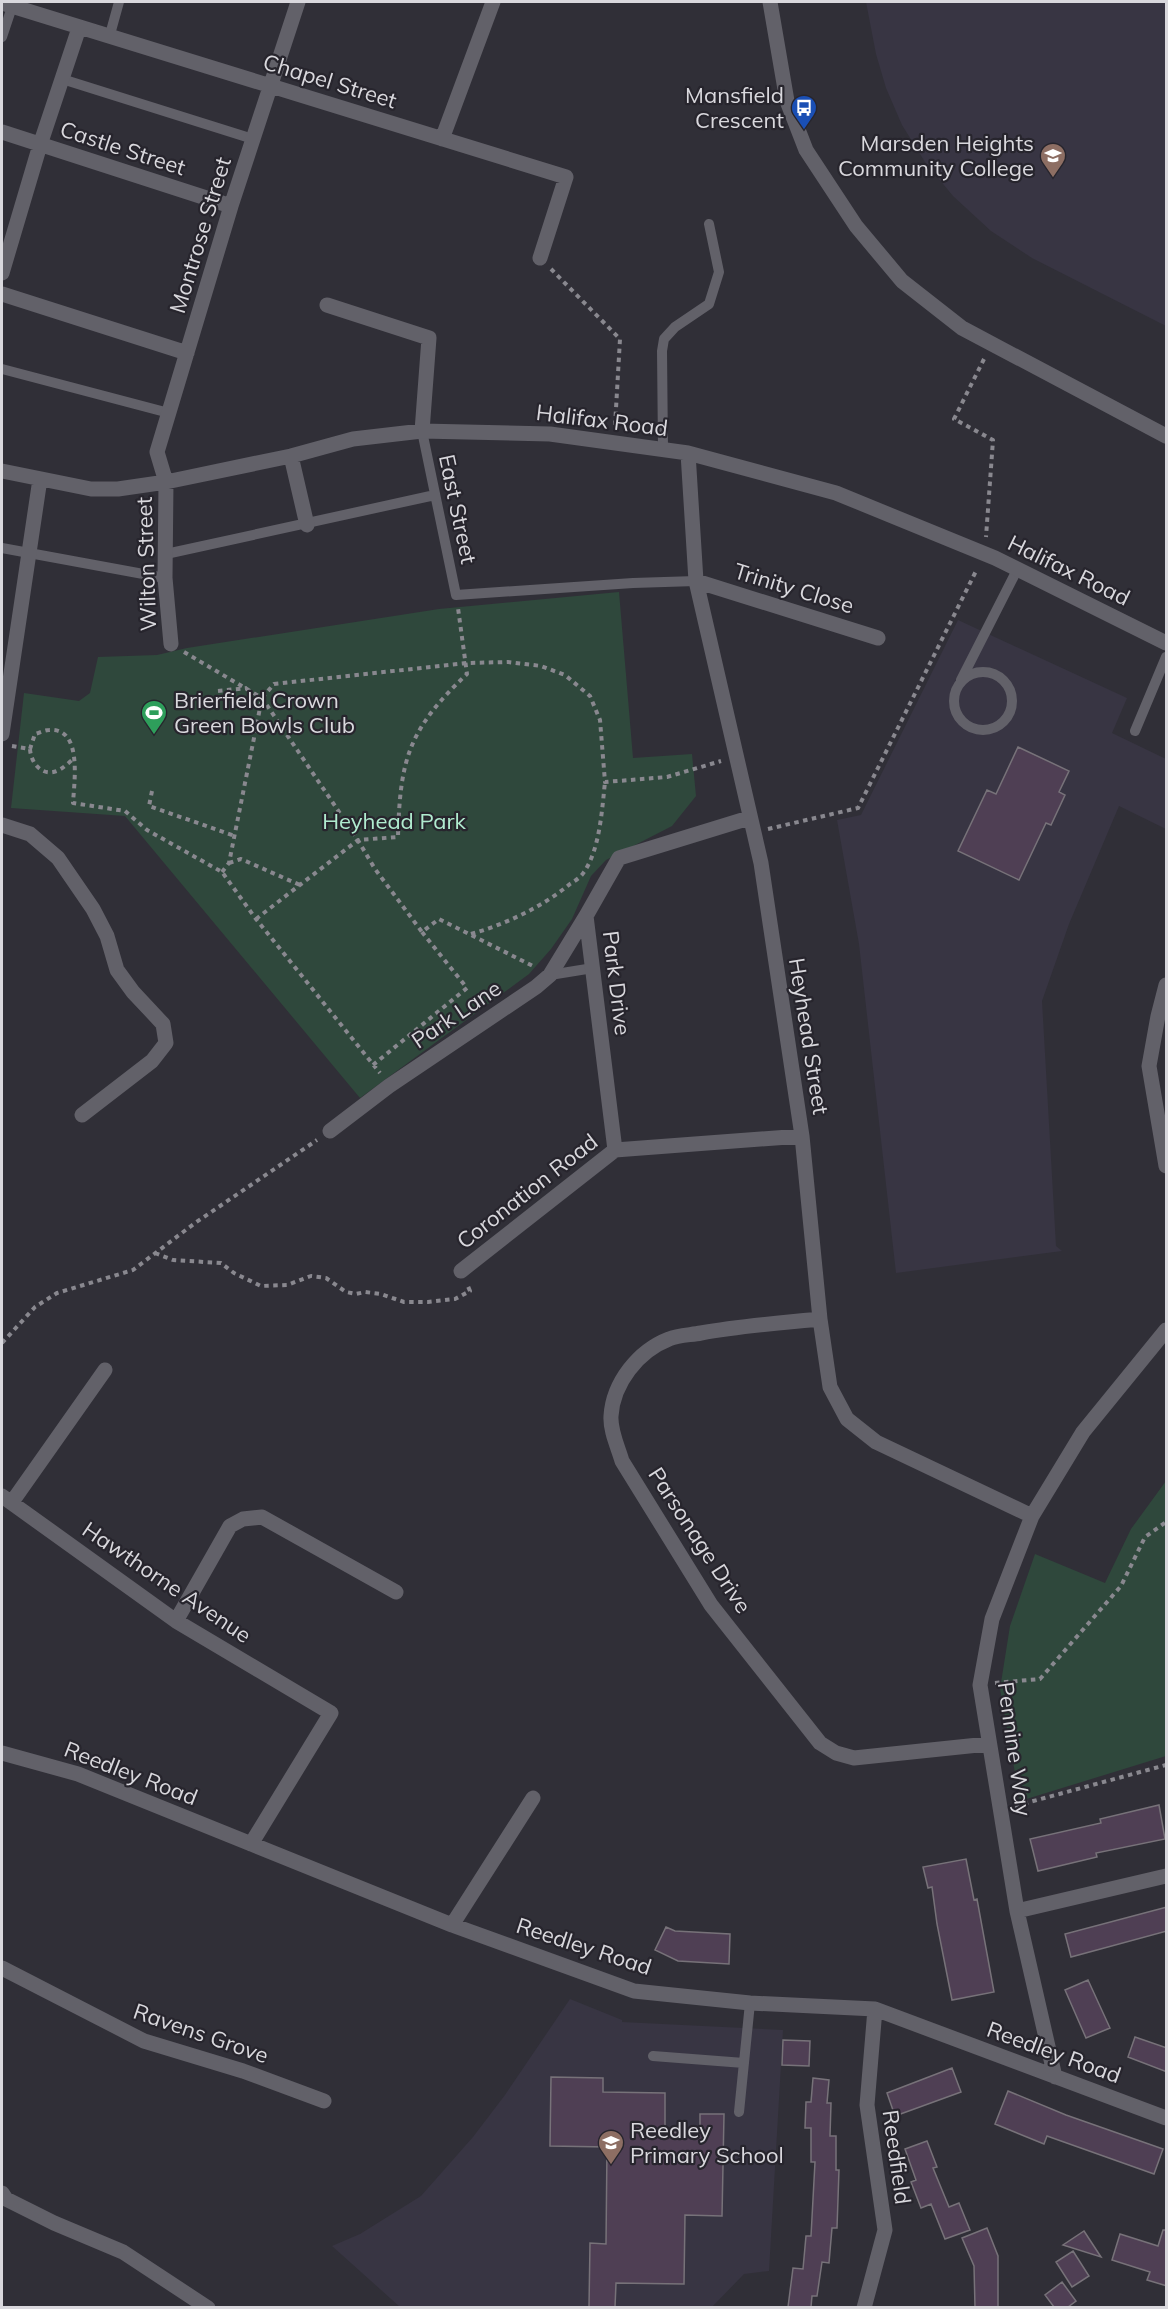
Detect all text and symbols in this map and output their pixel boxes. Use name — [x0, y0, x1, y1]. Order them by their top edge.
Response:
street label: Chapel Street — [260, 47, 400, 115]
place label: Mansfield Crescent — [685, 81, 784, 134]
bus stop icon: Mansfield Crescent — [789, 93, 819, 131]
street label: Castle Street — [57, 115, 190, 182]
place label: Marsden Heights Community College — [838, 129, 1034, 182]
school or university icon: Marsden Heights Community College — [1038, 141, 1068, 179]
street label: Montrose Street — [163, 153, 237, 317]
street label: Halifax Road — [535, 398, 669, 442]
street label: East Street — [433, 452, 483, 567]
street label: Wilton Street — [130, 496, 162, 632]
street label: Halifax Road — [1003, 528, 1135, 612]
street label: Trinity Close — [731, 556, 857, 620]
place label: Brierfield Crown Green Bowls Club — [174, 686, 355, 739]
sports icon: Brierfield Crown Green Bowls Club — [139, 698, 169, 736]
park label: Heyhead Park — [322, 807, 466, 835]
street label: Park Drive — [597, 929, 637, 1037]
street label: Heyhead Street — [783, 956, 835, 1117]
street label: Park Lane — [406, 974, 506, 1054]
street label: Coronation Road — [451, 1127, 603, 1255]
street label: Parsonage Drive — [642, 1462, 758, 1618]
street label: Hawthorne Avenue — [77, 1515, 257, 1649]
street label: Pennine Way — [992, 1680, 1038, 1818]
street label: Reedley Road — [60, 1735, 202, 1811]
street label: Reedley Road — [513, 1911, 655, 1981]
street label: Ravens Grove — [130, 1997, 272, 2069]
street label: Reedley Road — [983, 2015, 1125, 2089]
street label: Reedfield — [877, 2108, 917, 2206]
place label: Reedley Primary School — [630, 2116, 784, 2169]
school or university icon: Reedley Primary School — [596, 2128, 626, 2166]

